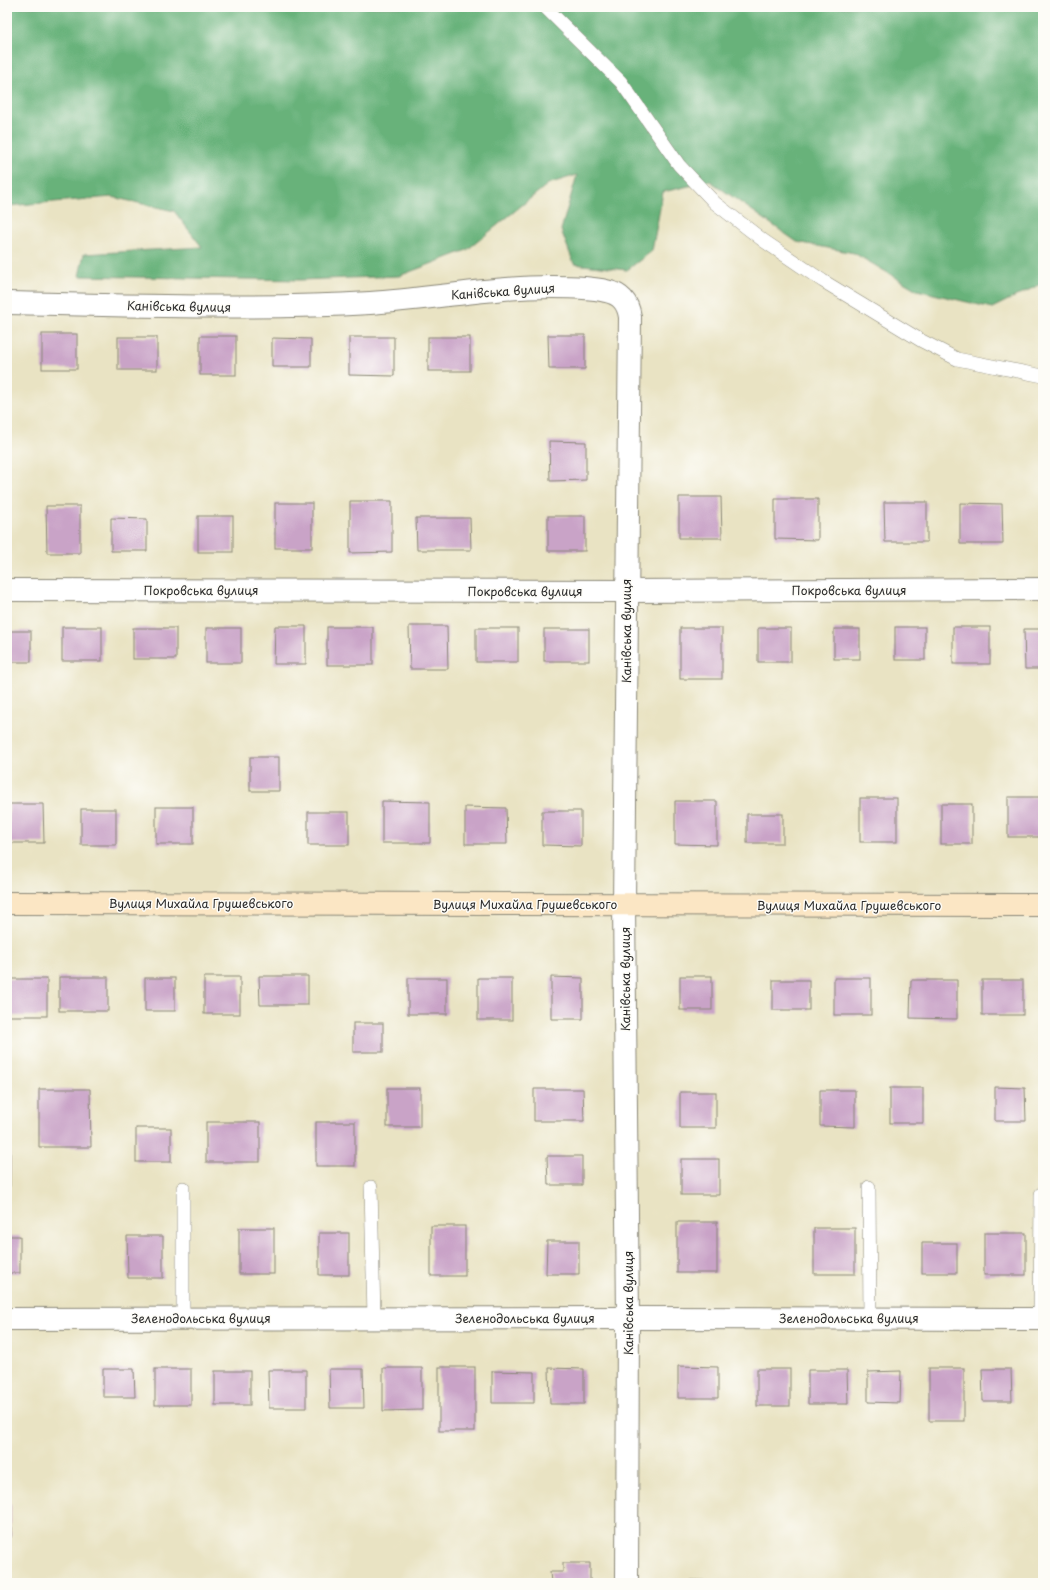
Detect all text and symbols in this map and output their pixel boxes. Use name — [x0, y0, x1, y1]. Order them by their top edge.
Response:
street label: Канівська вулиця — [450, 278, 556, 304]
street label: Канівська вулиця — [127, 296, 231, 316]
street label: Канівська вулиця — [617, 579, 635, 683]
street label: Покровська вулиця — [143, 581, 259, 599]
street label: Покровська вулиця — [791, 581, 907, 599]
street label: Покровська вулиця — [467, 582, 583, 600]
street label: Вулиця Михайла Грушевського — [109, 894, 293, 912]
street label: Вулиця Михайла Грушевського — [433, 895, 617, 913]
street label: Вулиця Михайла Грушевського — [757, 896, 941, 914]
street label: Канівська вулиця — [616, 927, 634, 1031]
street label: Канівська вулиця — [619, 1251, 637, 1355]
street label: Зеленодольська вулиця — [131, 1309, 271, 1327]
street label: Зеленодольська вулиця — [455, 1309, 595, 1327]
street label: Зеленодольська вулиця — [779, 1309, 919, 1327]

